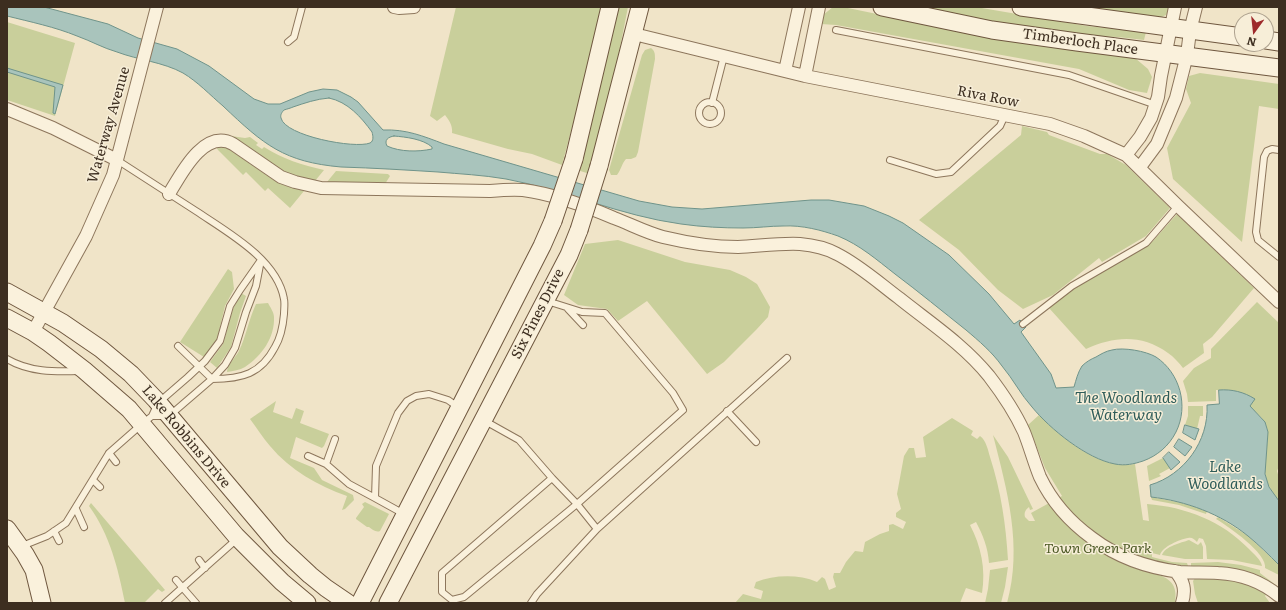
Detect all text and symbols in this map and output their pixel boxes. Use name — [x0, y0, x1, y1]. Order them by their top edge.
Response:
north arrow — [1234, 12, 1274, 52]
street label: Timberloch Place — [1021, 26, 1139, 58]
text: N — [1245, 34, 1258, 52]
street label: Waterway Avenue — [84, 65, 134, 185]
street label: Riva Row — [956, 83, 1020, 111]
street label: Six Pines Drive — [508, 266, 568, 362]
street label: Lake Robbins Drive — [138, 382, 234, 492]
water label: The Woodlands Waterway — [1075, 390, 1177, 425]
water label: Lake Woodlands — [1187, 459, 1263, 494]
park label: Town Green Park — [1044, 541, 1152, 557]

